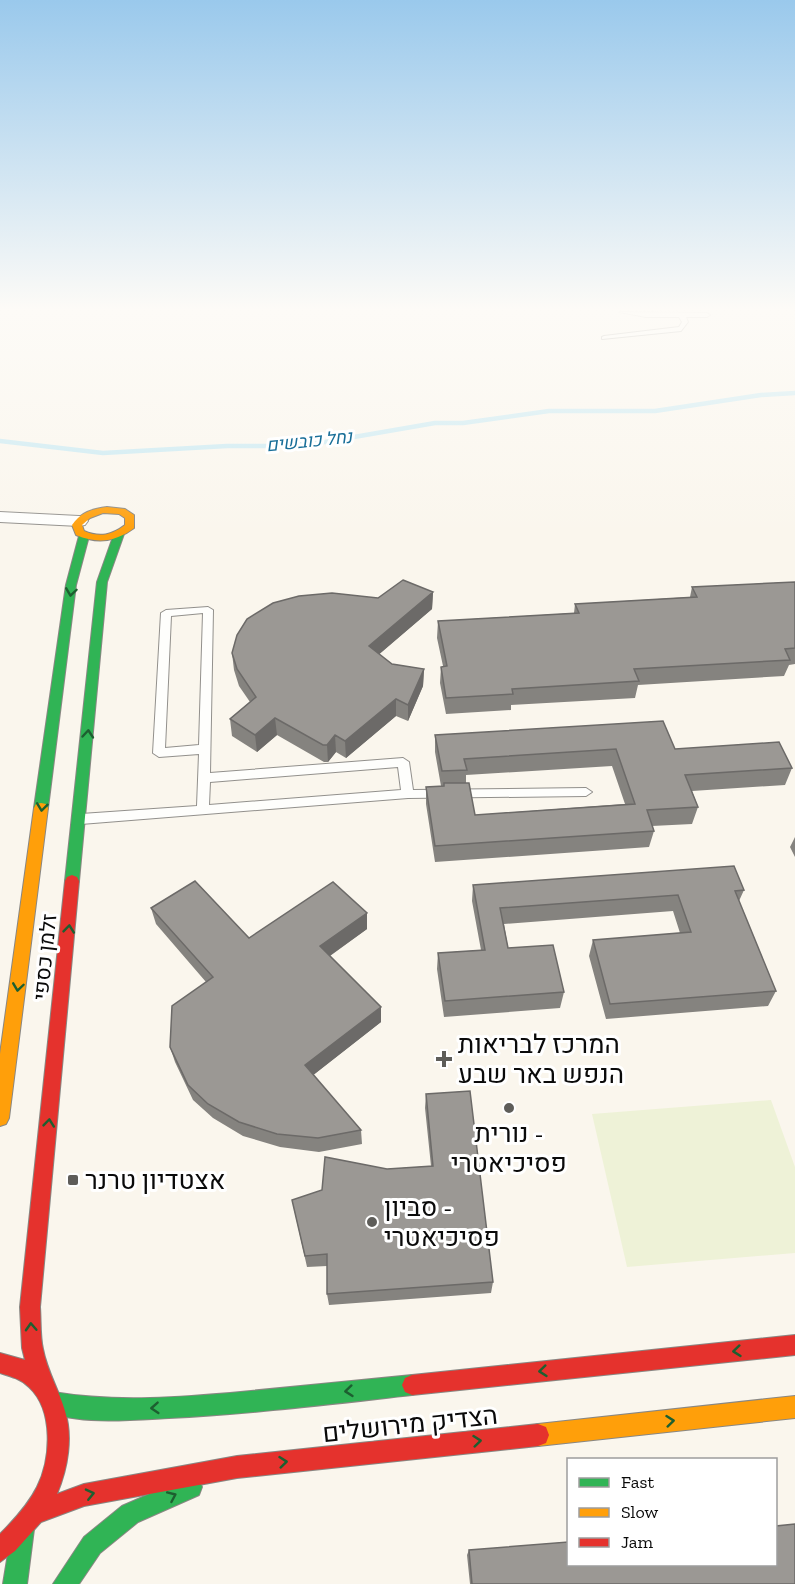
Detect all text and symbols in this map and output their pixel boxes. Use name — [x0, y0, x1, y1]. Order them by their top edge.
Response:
water label: נחל כובשים — [265, 425, 355, 456]
one-way arrow — [65, 588, 77, 597]
one-way arrow — [81, 730, 94, 739]
one-way arrow — [37, 802, 49, 811]
street label: זלמן כספי — [28, 913, 61, 1001]
one-way arrow — [62, 924, 75, 933]
one-way arrow — [12, 982, 24, 992]
place label: המרכז לבריאות הנפש באר שבע — [458, 1028, 624, 1090]
marker: המרכז לבריאות הנפש באר שבע — [435, 1050, 453, 1068]
marker: נורית - פסיכיאטרי — [502, 1101, 516, 1115]
place label: נורית - פסיכיאטרי — [451, 1117, 567, 1179]
one-way arrow — [42, 1118, 55, 1127]
place label: אצטדיון טרנר — [85, 1164, 225, 1196]
marker: אצטדיון טרנר — [66, 1173, 80, 1187]
place label: סביון - פסיכיאטרי — [384, 1191, 500, 1253]
marker: סביון - פסיכיאטרי — [365, 1215, 379, 1229]
one-way arrow — [25, 1323, 38, 1332]
one-way arrow — [732, 1344, 741, 1357]
one-way arrow — [538, 1364, 547, 1377]
one-way arrow — [344, 1384, 353, 1397]
street label: הצדיק מירושלים — [321, 1399, 499, 1449]
one-way arrow — [150, 1401, 159, 1414]
one-way arrow — [666, 1415, 675, 1427]
one-way arrow — [472, 1435, 481, 1448]
one-way arrow — [278, 1456, 287, 1469]
legend — [567, 1458, 777, 1566]
text: Fast — [621, 1471, 654, 1493]
one-way arrow — [85, 1488, 95, 1501]
one-way arrow — [166, 1491, 177, 1503]
text: Slow — [621, 1501, 658, 1523]
text: Jam — [621, 1531, 653, 1553]

